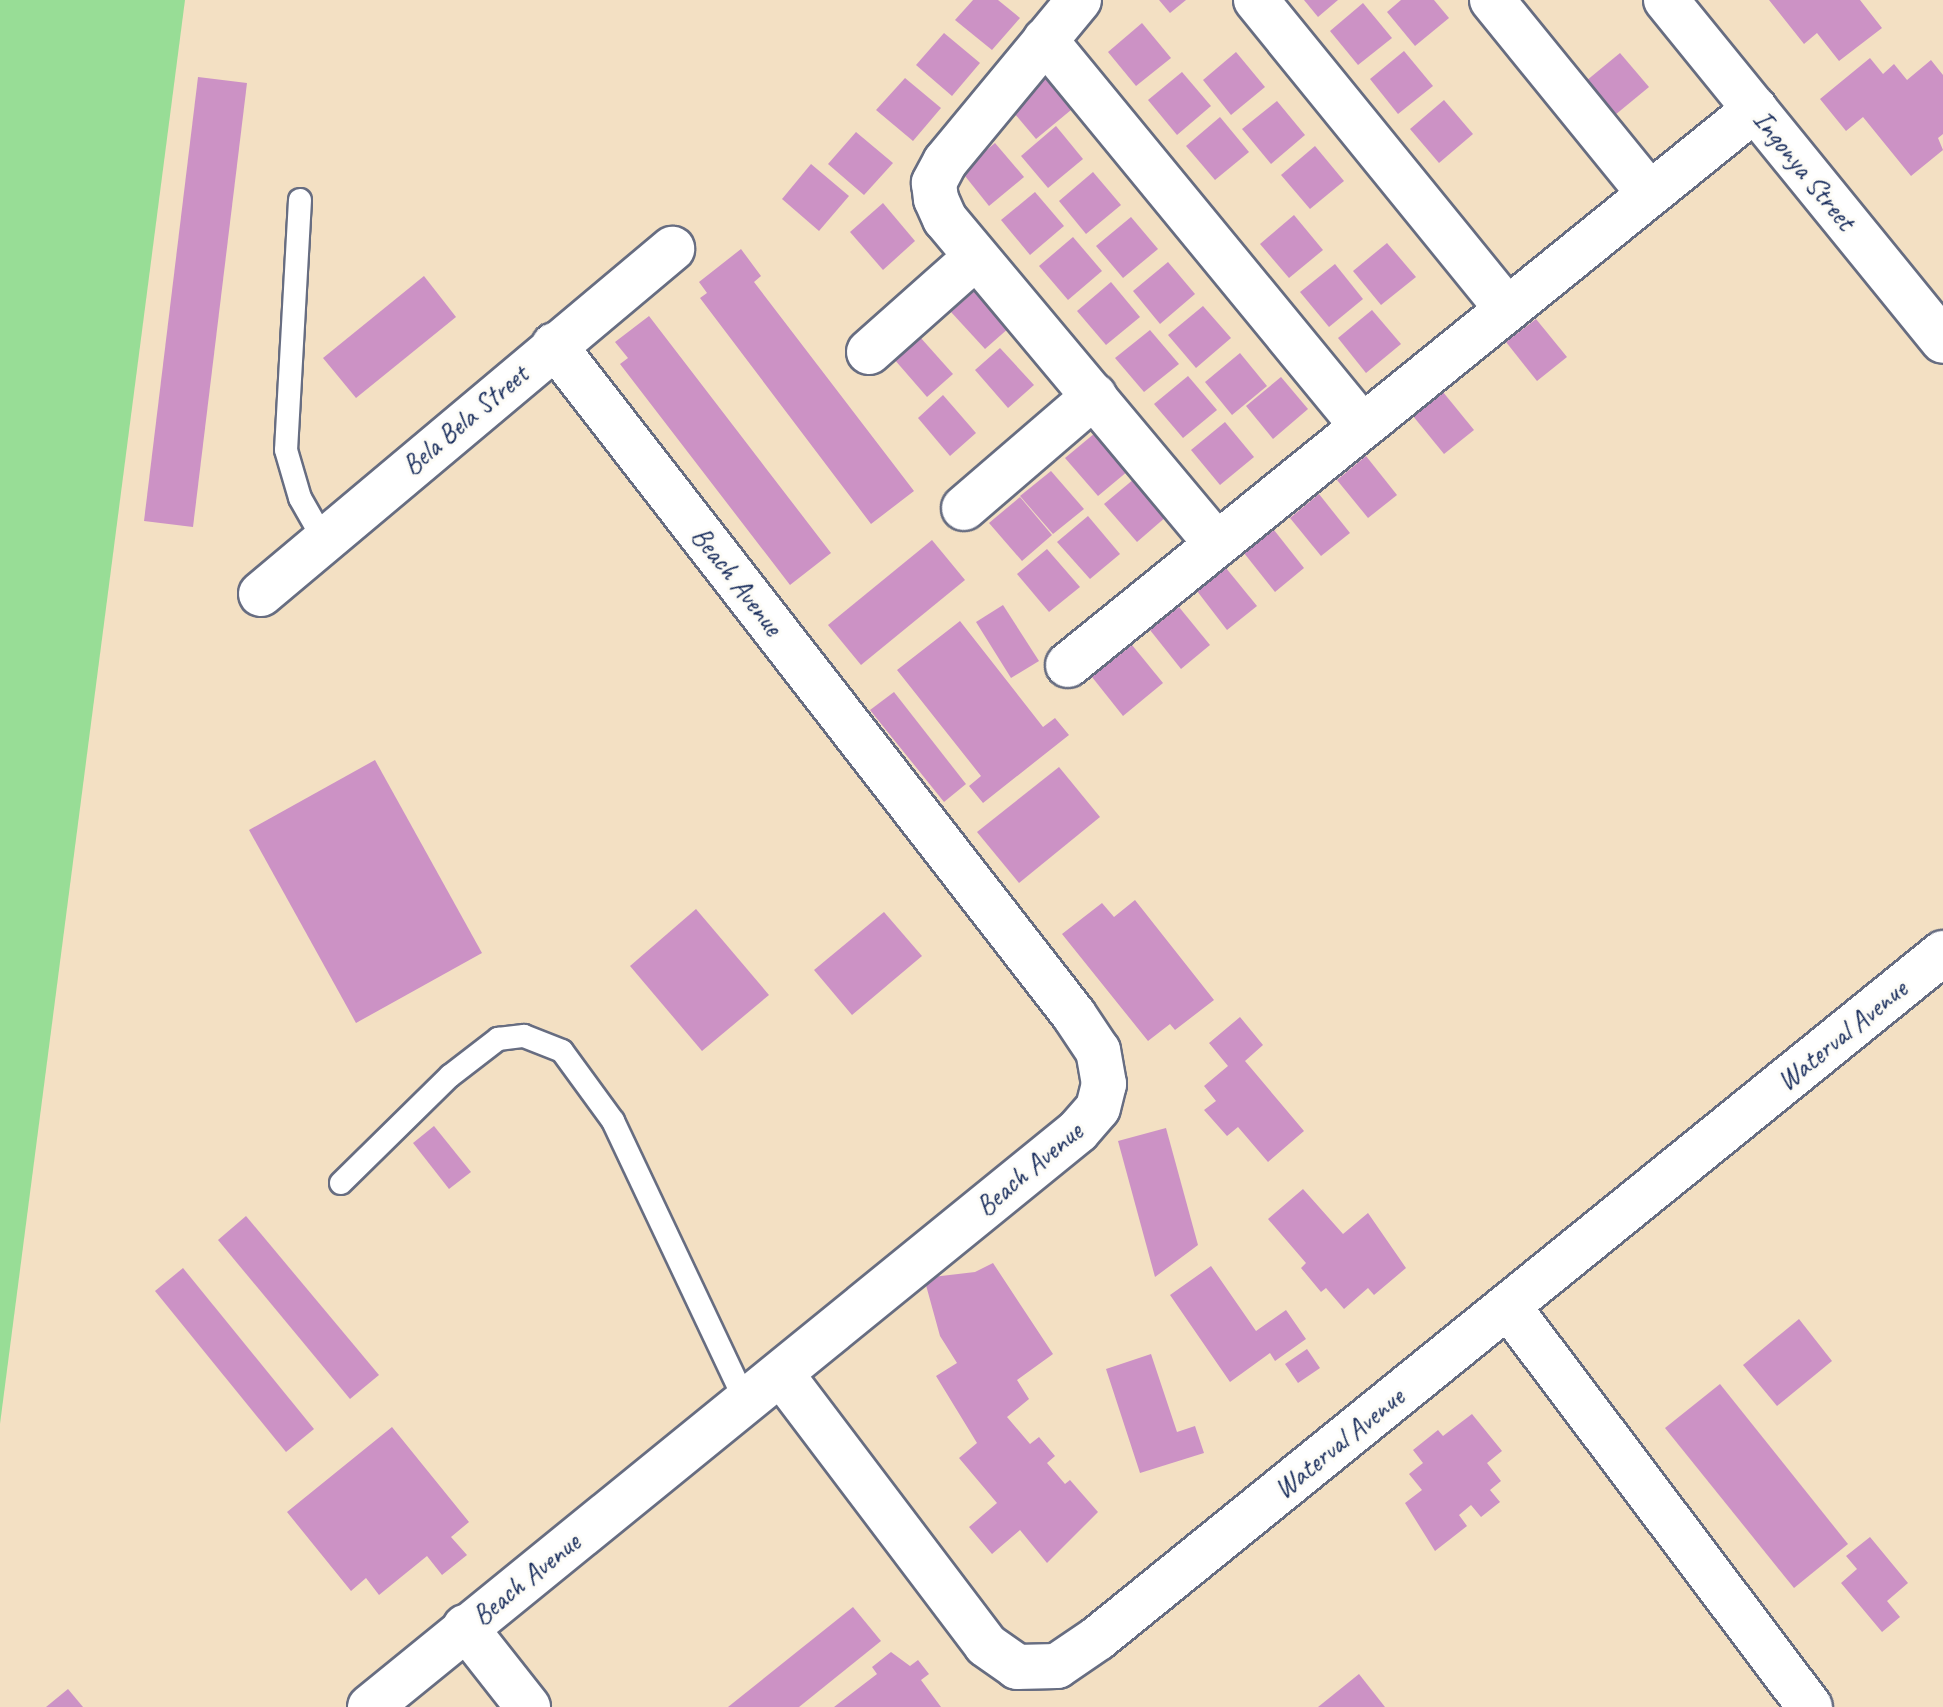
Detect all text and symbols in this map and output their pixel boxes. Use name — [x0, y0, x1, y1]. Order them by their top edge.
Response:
street label: Ingonya Street — [1745, 103, 1863, 237]
street label: Bela Bela Street — [395, 358, 535, 482]
street label: Beach Avenue — [684, 520, 790, 642]
street label: Waterval Avenue — [1770, 972, 1914, 1098]
street label: Beach Avenue — [969, 1115, 1089, 1223]
street label: Waterval Avenue — [1267, 1380, 1411, 1506]
street label: Beach Avenue — [465, 1525, 587, 1633]

